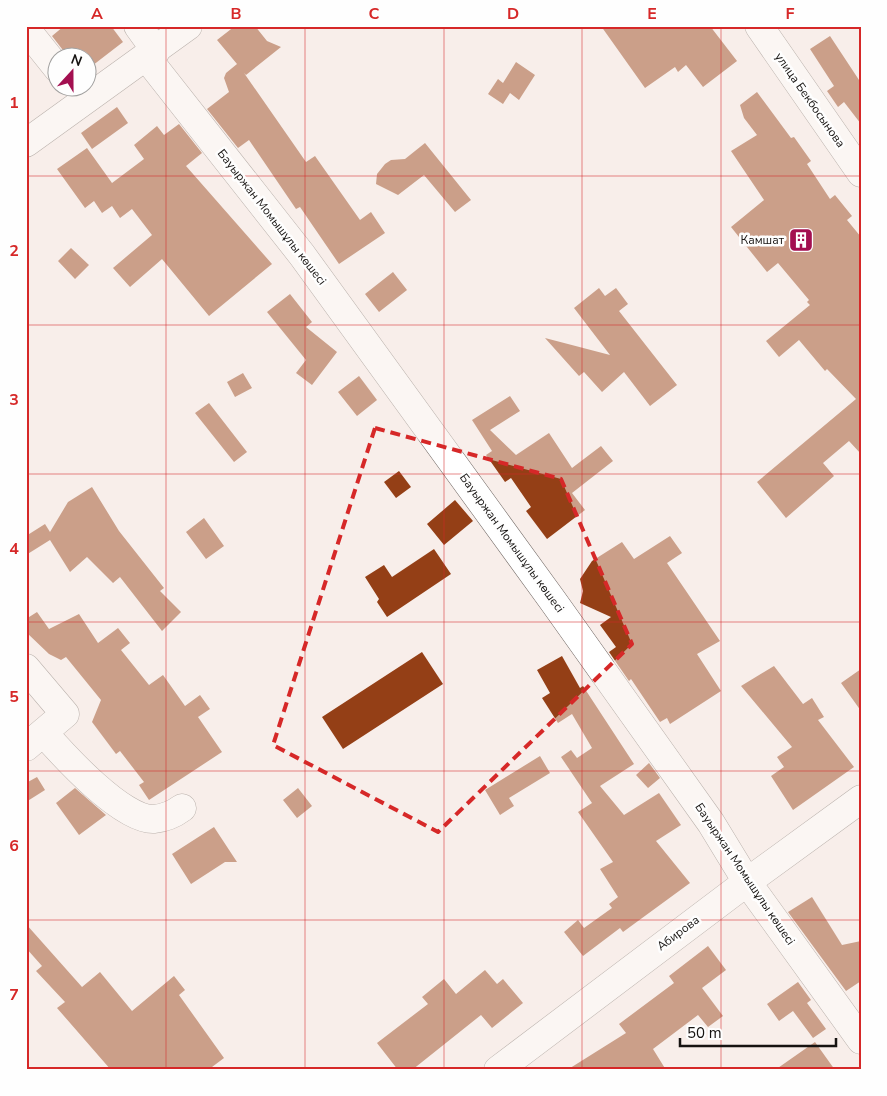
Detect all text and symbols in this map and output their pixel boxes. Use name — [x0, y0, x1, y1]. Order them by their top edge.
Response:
text: A — [91, 3, 103, 25]
text: B — [230, 3, 242, 25]
text: C — [369, 3, 380, 25]
text: D — [507, 3, 519, 25]
text: E — [647, 3, 657, 25]
text: F — [786, 3, 795, 25]
north arrow — [48, 48, 98, 98]
street label: улица Бекбосынова — [771, 49, 849, 151]
text: N — [68, 50, 85, 71]
text: 1 — [9, 92, 19, 114]
street label: Бауыржан Момышұлы көшесі — [214, 146, 330, 288]
building icon: Камшат — [788, 227, 814, 253]
place label: Камшат — [741, 232, 785, 248]
text: 2 — [9, 240, 19, 262]
text: 3 — [9, 389, 19, 411]
street label: Бауыржан Момышұлы көшесі — [456, 470, 568, 616]
text: 4 — [9, 538, 19, 560]
text: 5 — [9, 686, 19, 708]
street label: Бауыржан Момышұлы көшесі — [691, 800, 799, 948]
text: 6 — [9, 835, 19, 857]
street label: Абирова — [654, 912, 702, 954]
text: 7 — [9, 984, 19, 1006]
scale bar — [680, 1016, 836, 1048]
text: 50 m — [687, 1023, 722, 1043]

